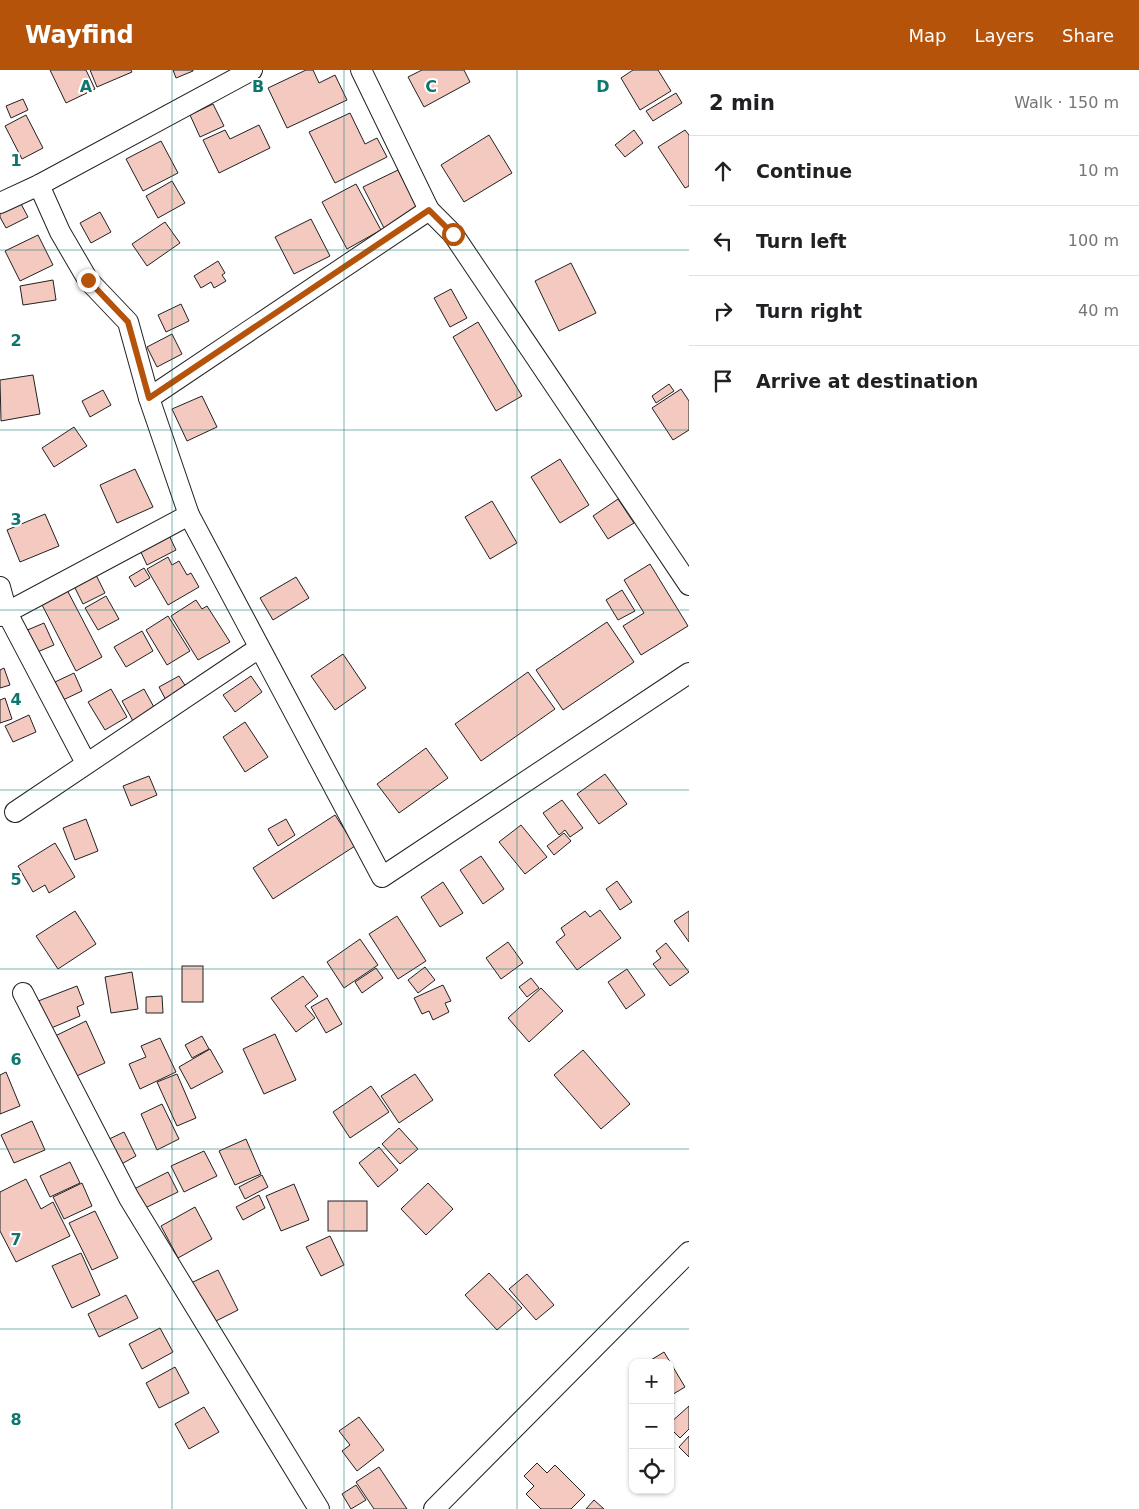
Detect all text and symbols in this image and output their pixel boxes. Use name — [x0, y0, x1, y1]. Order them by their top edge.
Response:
text: Wayfind — [25, 21, 134, 49]
text: Map — [908, 25, 946, 46]
text: Layers — [974, 25, 1034, 46]
text: Share — [1062, 25, 1114, 46]
text: A — [80, 77, 93, 96]
text: B — [252, 77, 264, 96]
text: C — [425, 77, 437, 96]
text: D — [596, 77, 610, 96]
text: 2 min — [709, 91, 775, 115]
text: Walk · 150 m — [1014, 93, 1119, 112]
text: 1 — [10, 151, 22, 170]
icon: ahead — [709, 157, 737, 185]
text: Continue — [756, 160, 852, 182]
text: 10 m — [1078, 161, 1119, 180]
route start — [442, 223, 465, 246]
icon: left — [709, 227, 737, 255]
text: Turn left — [756, 230, 847, 252]
text: 100 m — [1068, 231, 1119, 250]
route end — [77, 269, 100, 292]
icon: right — [709, 297, 737, 325]
text: Turn right — [756, 300, 862, 322]
text: 40 m — [1078, 301, 1119, 320]
text: 2 — [10, 331, 22, 350]
icon: arrive — [709, 367, 737, 395]
text: Arrive at destination — [756, 370, 978, 392]
text: 3 — [10, 510, 22, 529]
text: 4 — [10, 690, 22, 709]
text: 5 — [10, 870, 22, 889]
text: 6 — [10, 1050, 22, 1069]
text: 7 — [10, 1230, 22, 1249]
map controls — [629, 1359, 674, 1494]
button: + — [629, 1359, 674, 1404]
button: − — [629, 1404, 674, 1449]
text: 8 — [10, 1410, 22, 1429]
button: locate — [629, 1449, 674, 1494]

